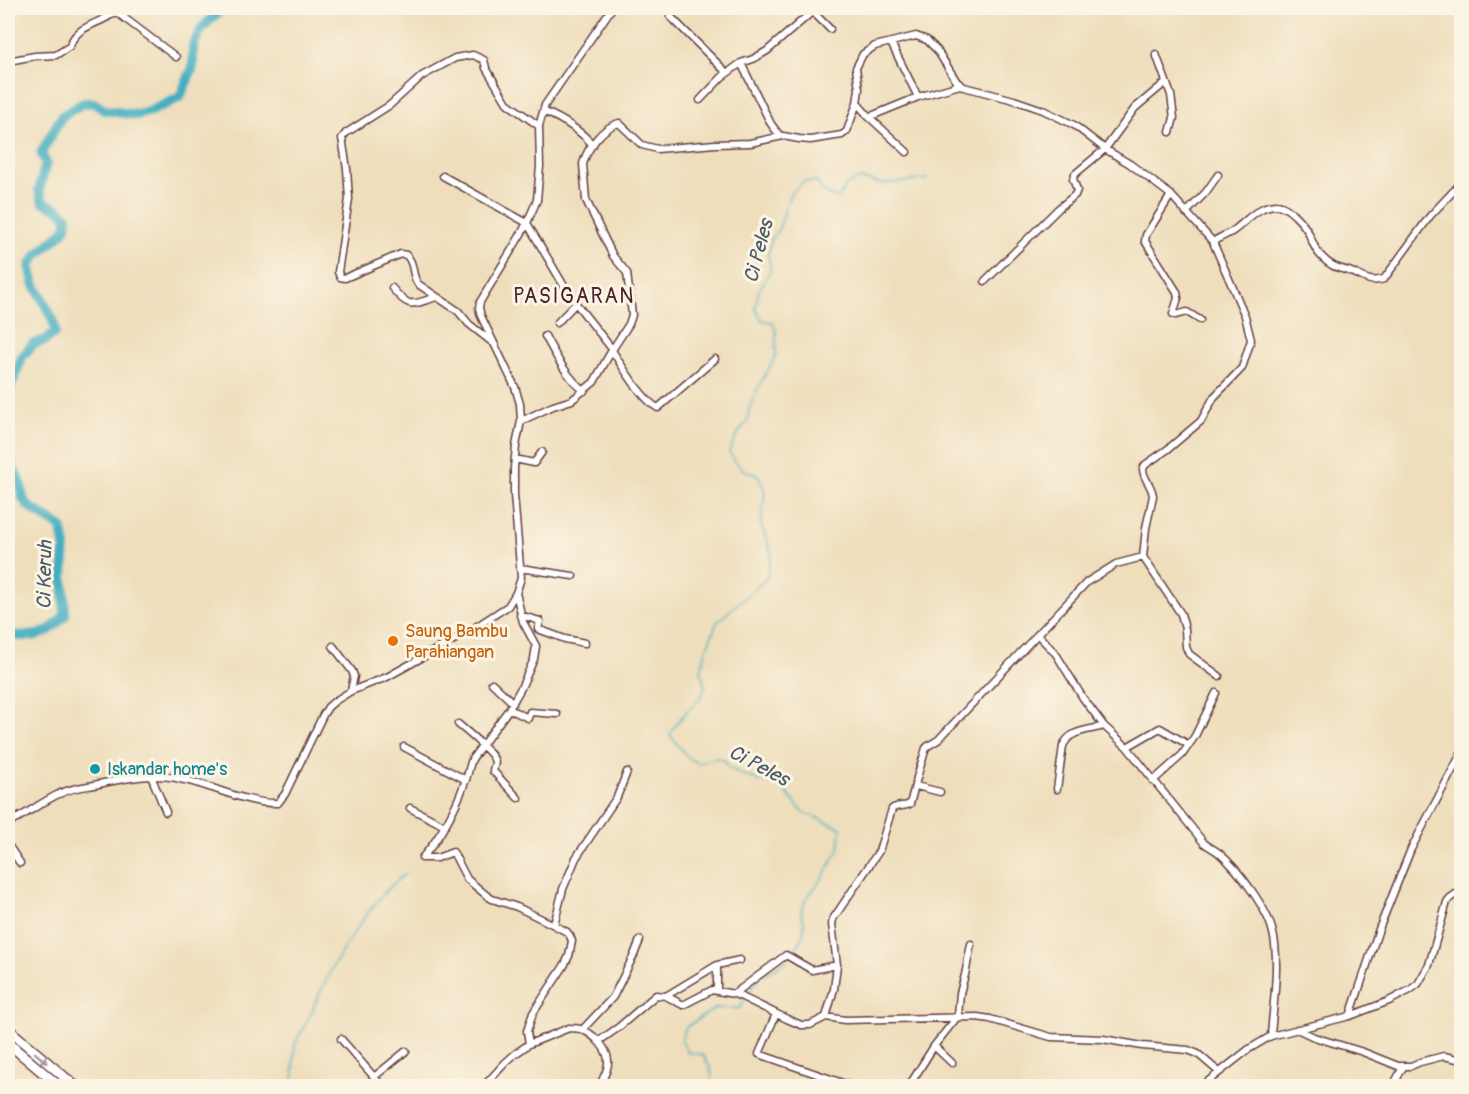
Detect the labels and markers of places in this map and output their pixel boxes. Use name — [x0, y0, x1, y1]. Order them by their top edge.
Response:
place label: Saung Bambu Parahiangan — [405, 620, 508, 664]
marker: Saung Bambu Parahiangan — [386, 634, 400, 648]
place label: Iskandar home's — [107, 758, 227, 781]
marker: Iskandar home's — [88, 762, 102, 776]

